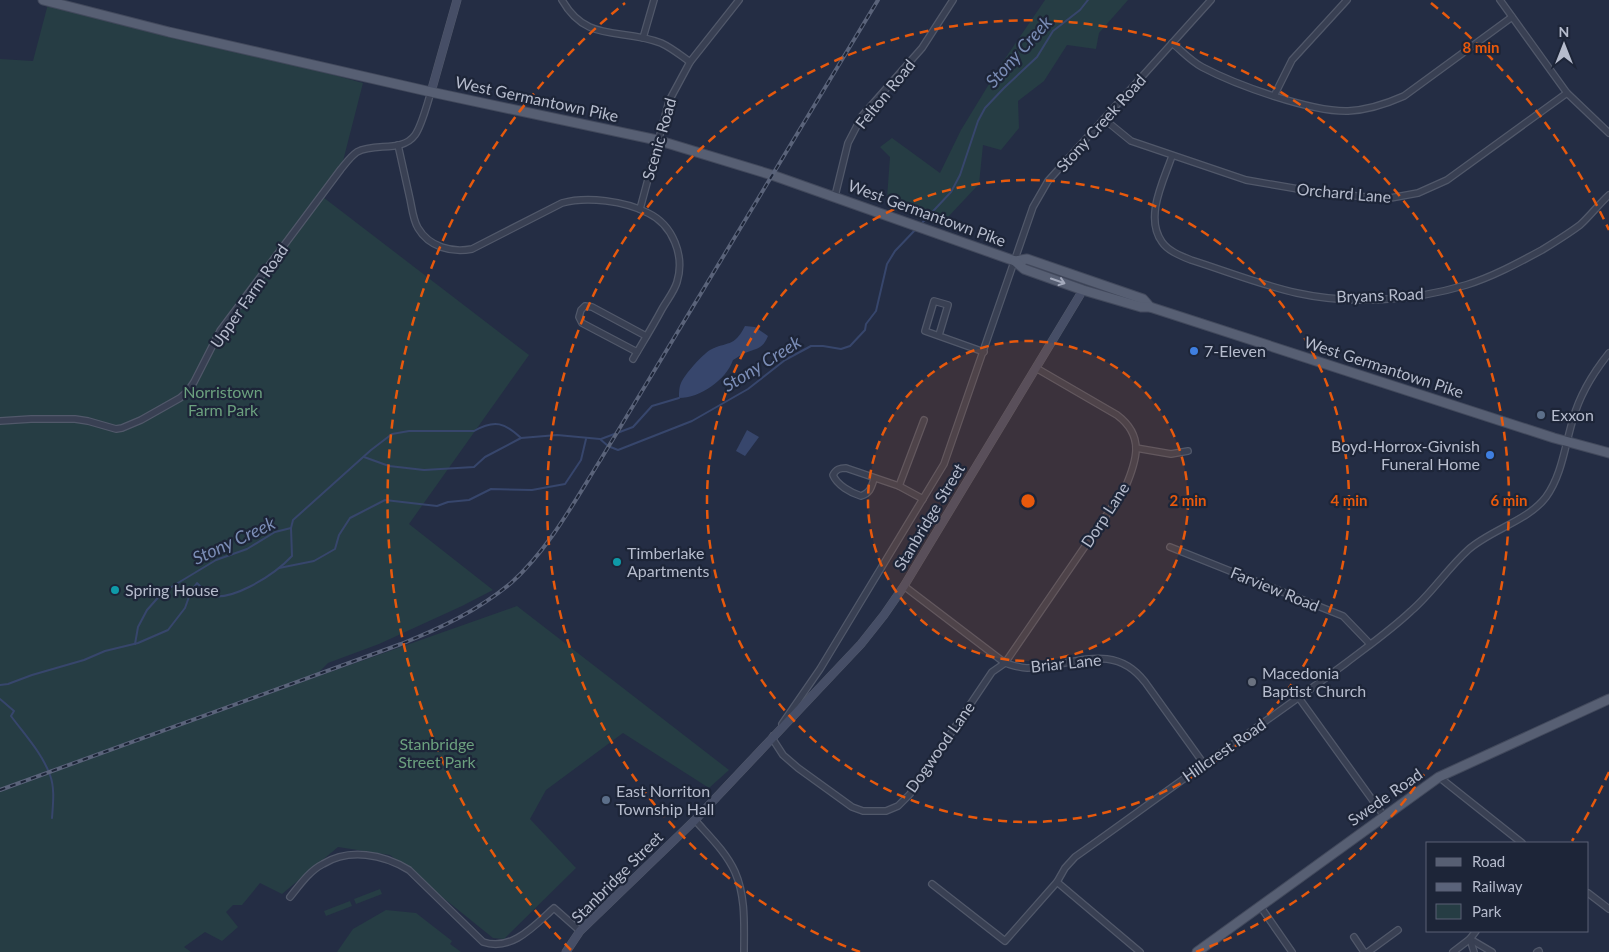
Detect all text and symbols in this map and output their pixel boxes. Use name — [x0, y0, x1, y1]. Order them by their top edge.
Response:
water label: Stony Creek — [980, 11, 1056, 92]
north arrow — [1539, 20, 1589, 70]
text: N — [1559, 23, 1569, 40]
text: 8 min — [1462, 38, 1500, 56]
street label: Felton Road — [851, 55, 918, 132]
street label: Stony Creek Road — [1052, 70, 1149, 175]
street label: West Germantown Pike — [454, 72, 620, 125]
street label: Scenic Road — [638, 96, 679, 182]
street label: West Germantown Pike — [846, 175, 1009, 250]
street label: Orchard Lane — [1296, 179, 1392, 206]
street label: Upper Farm Road — [206, 240, 291, 351]
one-way arrow — [1050, 277, 1066, 287]
street label: Bryans Road — [1336, 283, 1424, 306]
water label: Stony Creek — [718, 330, 805, 396]
street label: West Germantown Pike — [1302, 332, 1466, 401]
place label: 7-Eleven — [1204, 341, 1266, 360]
marker: 7-Eleven — [1188, 345, 1200, 357]
park label: Norristown Farm Park — [183, 382, 263, 419]
place label: Exxon — [1551, 405, 1594, 424]
marker: Exxon — [1535, 409, 1547, 421]
place label: Boyd-Horrox-Givnish Funeral Home — [1331, 436, 1480, 473]
marker: Boyd-Horrox-Givnish Funeral Home — [1484, 449, 1496, 461]
street label: Stanbridge Street — [889, 460, 968, 574]
street label: Dorp Lane — [1077, 479, 1133, 551]
text: 2 min — [1169, 491, 1207, 509]
text: 4 min — [1330, 491, 1368, 509]
text: 6 min — [1490, 491, 1528, 509]
centre of rings — [1019, 492, 1037, 510]
water label: Stony Creek — [189, 511, 279, 569]
place label: Timberlake Apartments — [627, 543, 709, 580]
marker: Timberlake Apartments — [611, 556, 623, 568]
street label: Farview Road — [1228, 562, 1322, 615]
place label: Spring House — [125, 580, 219, 599]
marker: Spring House — [109, 584, 121, 596]
street label: Briar Lane — [1030, 649, 1102, 676]
place label: Macedonia Baptist Church — [1262, 663, 1366, 700]
marker: Macedonia Baptist Church — [1246, 676, 1258, 688]
street label: Dogwood Lane — [901, 698, 978, 796]
street label: Hillcrest Road — [1178, 714, 1269, 785]
park label: Stanbridge Street Park — [398, 734, 477, 771]
street label: Swede Road — [1344, 764, 1426, 829]
place label: East Norriton Township Hall — [616, 781, 714, 818]
marker: East Norriton Township Hall — [600, 794, 612, 806]
street label: Stanbridge Street — [567, 827, 666, 926]
legend — [1426, 842, 1589, 932]
text: Road — [1472, 852, 1505, 870]
text: Railway — [1472, 877, 1523, 895]
text: Park — [1472, 902, 1502, 920]

